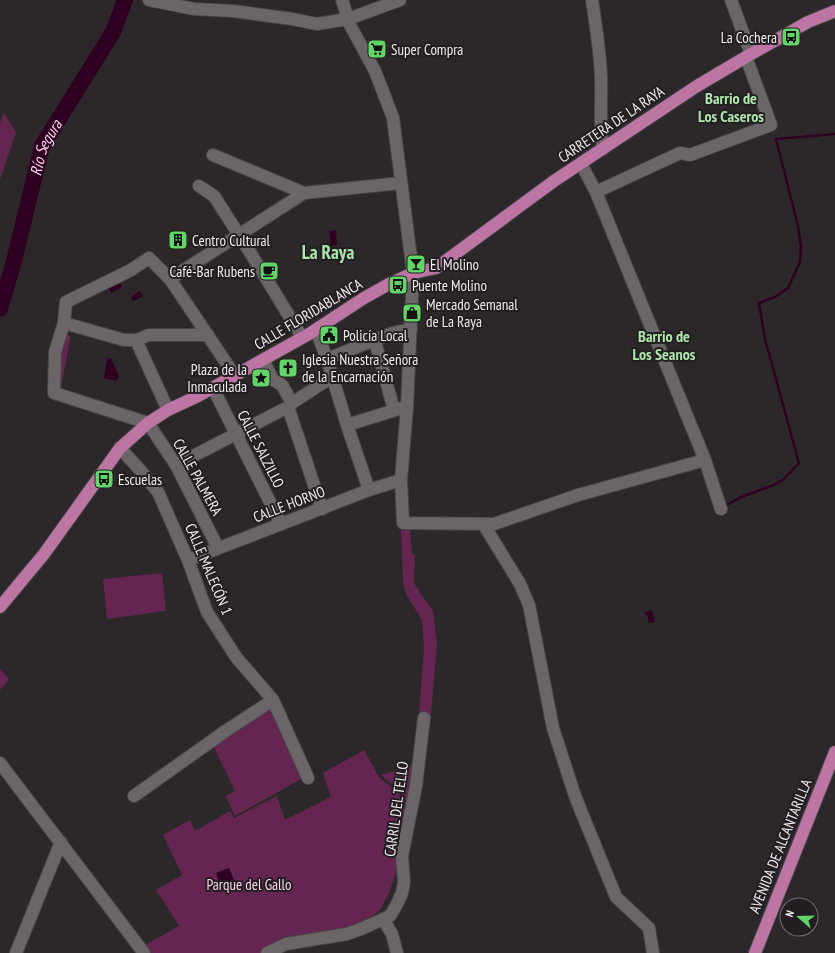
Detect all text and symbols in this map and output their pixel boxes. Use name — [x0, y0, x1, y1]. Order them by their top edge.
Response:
bus stop icon: La Cochera — [780, 26, 802, 48]
place label: La Cochera — [721, 28, 777, 47]
supermarket icon: Super Compra — [366, 38, 388, 60]
place label: Super Compra — [391, 40, 463, 59]
street label: CARRETERA DE LA RAYA — [554, 81, 668, 167]
district label: Barrio de Los Caseros — [698, 88, 764, 126]
water label: Río Segura — [25, 114, 67, 178]
building icon: Centro Cultural — [167, 229, 189, 251]
place label: Centro Cultural — [192, 231, 271, 250]
district label: La Raya — [302, 240, 354, 264]
bar icon: El Molino — [405, 253, 427, 275]
place label: El Molino — [430, 255, 479, 274]
cafe icon: Café-Bar Rubens — [258, 260, 280, 282]
place label: Café-Bar Rubens — [170, 262, 255, 281]
street label: CALLE FLORIDABLANCA — [250, 274, 366, 354]
bus stop icon: Puente Molino — [387, 274, 409, 296]
place label: Puente Molino — [412, 276, 487, 295]
place label: Mercado Semanal de La Raya — [426, 295, 518, 331]
shop icon: Mercado Semanal de La Raya — [401, 302, 423, 324]
public building icon: Policía Local — [318, 324, 340, 346]
place label: Policía Local — [343, 326, 408, 345]
district label: Barrio de Los Seanos — [633, 326, 696, 364]
place label: Iglesia Nuestra Señora de la Encarnación — [302, 350, 418, 386]
church icon: Iglesia Nuestra Señora de la Encarnación — [277, 357, 299, 379]
place label: Plaza de la Inmaculada — [187, 360, 247, 396]
place icon: Plaza de la Inmaculada — [250, 367, 272, 389]
street label: CALLE SALZILLO — [233, 407, 289, 491]
street label: CALLE PALMERA — [169, 435, 227, 520]
bus stop icon: Escuelas — [93, 468, 115, 490]
place label: Escuelas — [118, 470, 162, 489]
street label: CALLE HORNO — [250, 482, 328, 526]
street label: CALLE MALECÓN 1 — [181, 520, 237, 618]
street label: CARRIL DEL TELLO — [380, 760, 412, 858]
street label: AVENIDA DE ALCANTARILLA — [745, 776, 815, 916]
park label: Parque del Gallo — [206, 875, 292, 894]
north arrow — [779, 897, 819, 937]

